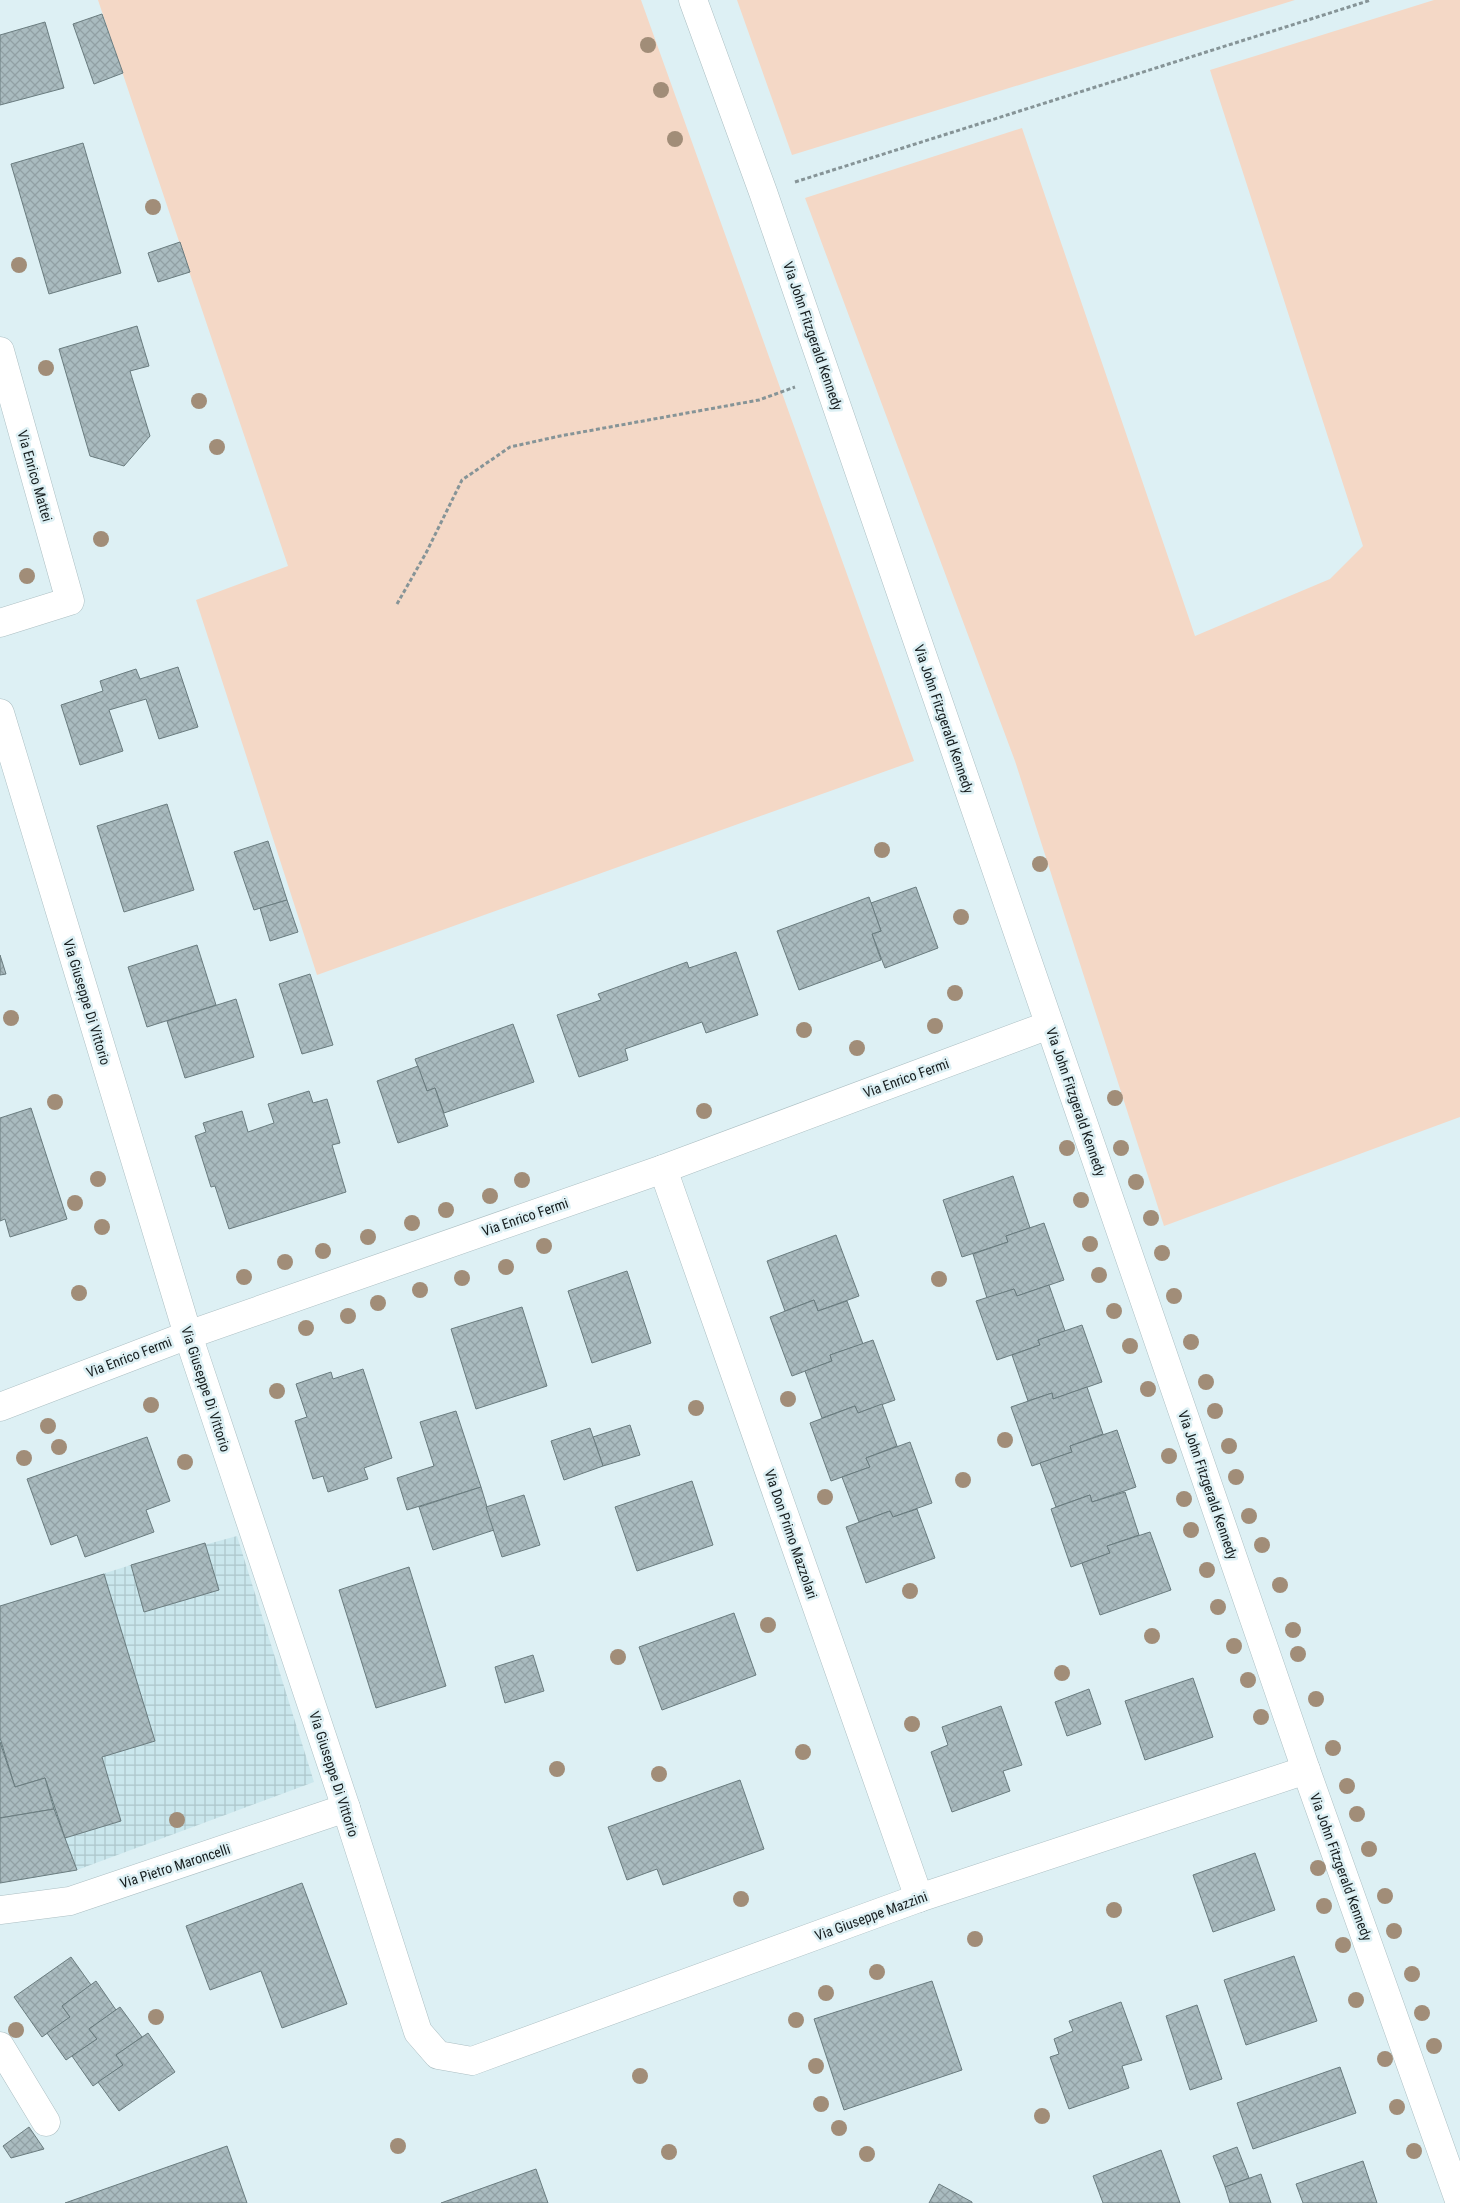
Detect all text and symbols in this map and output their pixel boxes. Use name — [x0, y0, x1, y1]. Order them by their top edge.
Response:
street label: Via John Fitzgerald Kennedy — [780, 260, 846, 413]
street label: Via Enrico Mattei — [14, 428, 56, 524]
street label: Via John Fitzgerald Kennedy — [911, 643, 977, 796]
street label: Via Giuseppe Di Vittorio — [60, 937, 114, 1067]
street label: Via John Fitzgerald Kennedy — [1043, 1026, 1109, 1179]
street label: Via Enrico Fermi — [861, 1055, 951, 1101]
street label: Via Enrico Fermi — [480, 1195, 570, 1239]
street label: Via Giuseppe Di Vittorio — [178, 1324, 234, 1454]
street label: Via Enrico Fermi — [84, 1333, 174, 1381]
street label: Via John Fitzgerald Kennedy — [1175, 1409, 1241, 1562]
street label: Via Don Primo Mazzolari — [761, 1467, 821, 1601]
street label: Via Giuseppe Di Vittorio — [306, 1709, 362, 1839]
street label: Via John Fitzgerald Kennedy — [1307, 1791, 1375, 1943]
street label: Via Pietro Maroncelli — [118, 1841, 232, 1891]
street label: Via Giuseppe Mazzini — [813, 1888, 929, 1944]

